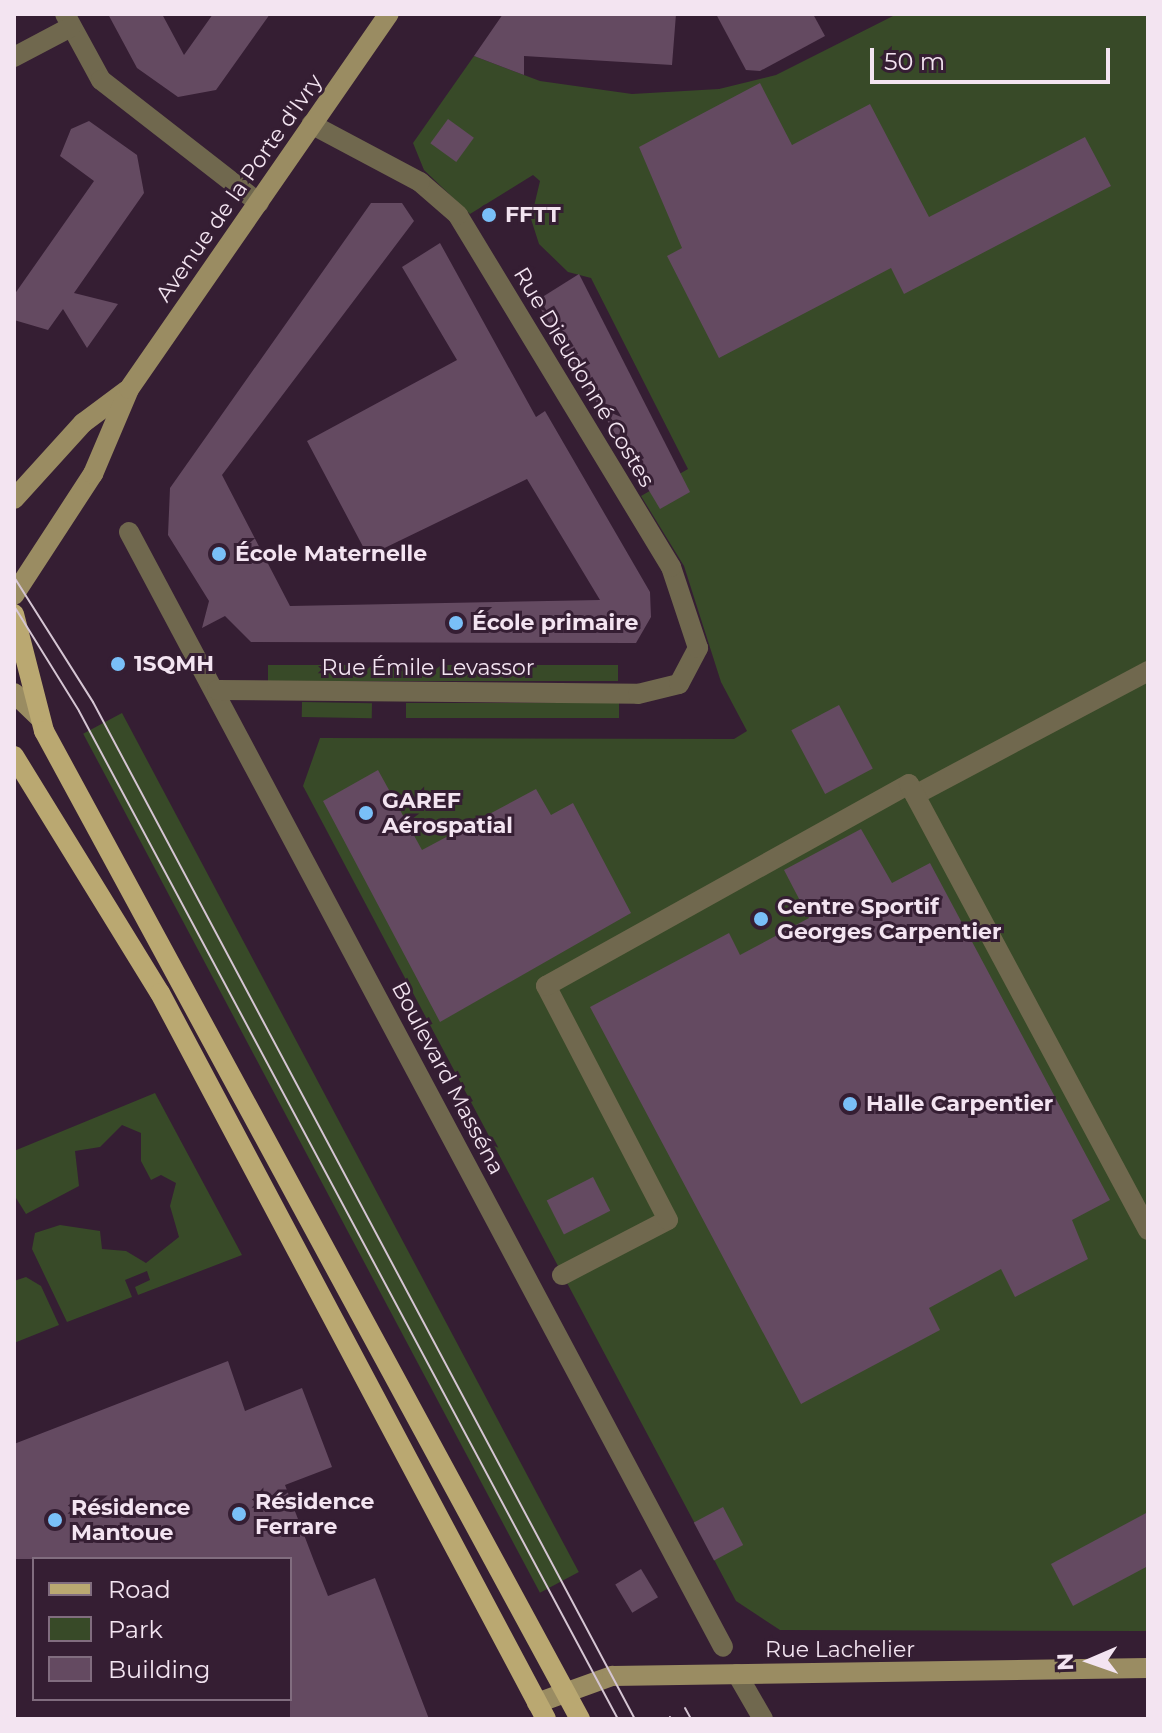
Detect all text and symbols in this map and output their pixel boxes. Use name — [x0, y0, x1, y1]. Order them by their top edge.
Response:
scale bar — [874, 32, 1114, 82]
text: 50 m — [884, 47, 945, 76]
street label: Avenue de la Porte d'Ivry — [150, 69, 328, 307]
place label: FFTT — [505, 202, 561, 228]
marker: FFTT — [480, 206, 498, 224]
street label: Rue Dieudonné Costes — [508, 262, 660, 492]
place label: École Maternelle — [235, 541, 427, 567]
marker: École Maternelle — [210, 545, 228, 563]
place label: École primaire — [472, 610, 638, 636]
marker: École primaire — [447, 614, 465, 632]
place label: 1SQMH — [134, 651, 214, 677]
marker: 1SQMH — [109, 655, 127, 673]
street label: Rue Émile Levassor — [321, 655, 535, 681]
place label: GAREF Aérospatial — [382, 787, 513, 838]
marker: GAREF Aérospatial — [357, 804, 375, 822]
place label: Centre Sportif Georges Carpentier — [777, 893, 1001, 944]
marker: Centre Sportif Georges Carpentier — [752, 910, 770, 928]
street label: Boulevard Masséna — [386, 977, 510, 1179]
place label: Halle Carpentier — [866, 1091, 1053, 1117]
marker: Halle Carpentier — [841, 1095, 859, 1113]
place label: Résidence Ferrare — [255, 1488, 374, 1540]
place label: Résidence Mantoue — [71, 1494, 190, 1546]
marker: Résidence Ferrare — [230, 1505, 248, 1523]
marker: Résidence Mantoue — [46, 1511, 64, 1529]
legend — [32, 1557, 292, 1701]
text: Road — [108, 1575, 171, 1604]
text: Park — [108, 1615, 163, 1644]
north arrow — [1050, 1621, 1130, 1701]
street label: Rue Lachelier — [765, 1637, 915, 1663]
text: N — [1052, 1652, 1079, 1671]
text: Building — [108, 1655, 211, 1684]

